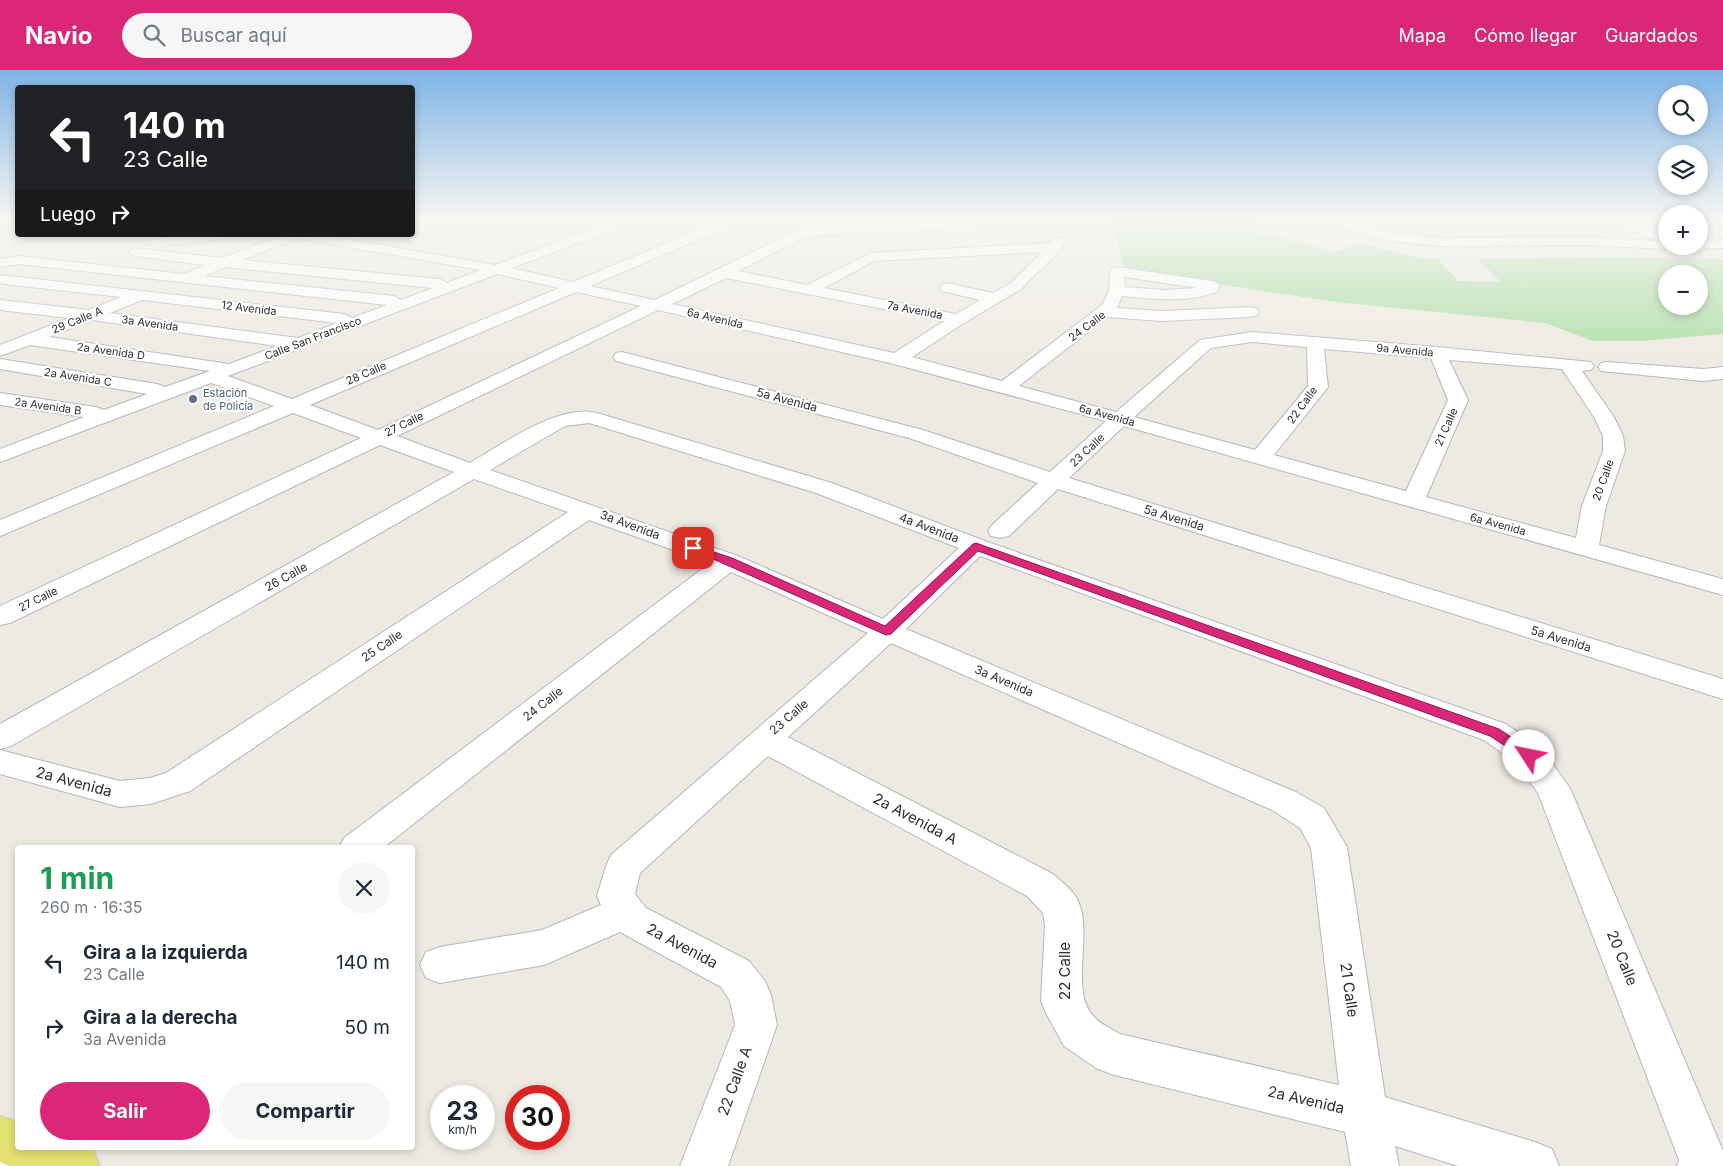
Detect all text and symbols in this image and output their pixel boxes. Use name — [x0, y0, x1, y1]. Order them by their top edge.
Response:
search box — [122, 13, 472, 58]
text: Navio — [25, 21, 92, 50]
icon: search — [140, 21, 168, 49]
text: Buscar aquí — [180, 24, 286, 47]
text: Mapa — [1399, 25, 1446, 46]
text: Cómo llegar — [1474, 25, 1577, 46]
text: Guardados — [1605, 25, 1698, 46]
map controls — [1658, 85, 1708, 315]
button: search — [1658, 85, 1708, 135]
text: 140 m — [123, 104, 226, 146]
icon: left — [40, 105, 105, 170]
button: layers — [1658, 145, 1708, 195]
text: 23 Calle — [123, 146, 208, 172]
icon: right — [106, 200, 134, 228]
text: Luego — [40, 203, 96, 226]
button: + — [1658, 205, 1708, 255]
button: − — [1658, 265, 1708, 315]
street label: 12 Avenida — [221, 298, 277, 318]
street label: 7a Avenida — [886, 298, 944, 322]
street label: 29 Calle A — [50, 303, 105, 336]
street label: 6a Avenida — [685, 305, 745, 331]
street label: 24 Calle — [1066, 308, 1108, 344]
street label: 3a Avenida — [121, 312, 179, 334]
street label: Calle San Francisco — [263, 313, 364, 363]
street label: 2a Avenida D — [76, 339, 146, 363]
street label: 9a Avenida — [1376, 341, 1434, 359]
street label: 28 Calle — [344, 358, 388, 388]
street label: 2a Avenida C — [43, 365, 113, 389]
street label: 5a Avenida — [755, 384, 819, 415]
street label: 22 Calle — [1284, 384, 1320, 426]
place label: Estación de Policía — [203, 386, 253, 413]
marker: Estación de Policía — [187, 393, 199, 405]
street label: 2a Avenida B — [14, 394, 82, 418]
street label: 6a Avenida — [1077, 401, 1137, 429]
street label: 21 Calle — [1431, 406, 1461, 448]
street label: 27 Calle — [382, 409, 426, 439]
street label: 23 Calle — [1067, 430, 1107, 470]
street label: 20 Calle — [1589, 458, 1617, 502]
street label: 5a Avenida — [1142, 501, 1206, 534]
street label: 3a Avenida — [598, 507, 662, 542]
street label: 4a Avenida — [897, 509, 961, 546]
street label: 6a Avenida — [1468, 510, 1528, 538]
pin — [672, 527, 714, 569]
icon: arrive — [679, 534, 707, 562]
street label: 26 Calle — [262, 559, 310, 594]
street label: 27 Calle — [16, 584, 60, 614]
street label: 5a Avenida — [1529, 622, 1593, 655]
street label: 25 Calle — [358, 626, 405, 665]
street label: 3a Avenida — [972, 661, 1036, 700]
street label: 24 Calle — [520, 683, 566, 724]
street label: 23 Calle — [766, 696, 811, 738]
position arrow — [1502, 729, 1554, 781]
street label: 2a Avenida — [34, 762, 114, 801]
street label: 2a Avenida A — [870, 788, 961, 849]
text: 1 min — [40, 860, 114, 896]
button: close — [338, 862, 390, 914]
text: 260 m · 16:35 — [40, 897, 143, 917]
street label: 2a Avenida — [643, 919, 721, 972]
street label: 20 Calle — [1603, 927, 1642, 988]
text: Gira a la izquierda — [83, 941, 248, 964]
street label: 22 Calle — [1055, 942, 1074, 1000]
icon: left — [40, 949, 68, 977]
text: 140 m — [336, 951, 390, 974]
street label: 21 Calle — [1336, 961, 1363, 1018]
text: 23 Calle — [83, 964, 145, 984]
text: Gira a la derecha — [83, 1006, 238, 1029]
icon: right — [40, 1014, 68, 1042]
text: 50 m — [344, 1016, 390, 1039]
text: 3a Avenida — [83, 1029, 166, 1049]
street label: 22 Calle A — [713, 1044, 756, 1118]
street label: 2a Avenida — [1266, 1081, 1346, 1118]
button: Salir — [40, 1082, 210, 1140]
button: Compartir — [220, 1082, 390, 1140]
speed limit sign: 30 — [505, 1085, 570, 1150]
text: 23 — [447, 1096, 478, 1126]
text: km/h — [448, 1122, 477, 1137]

